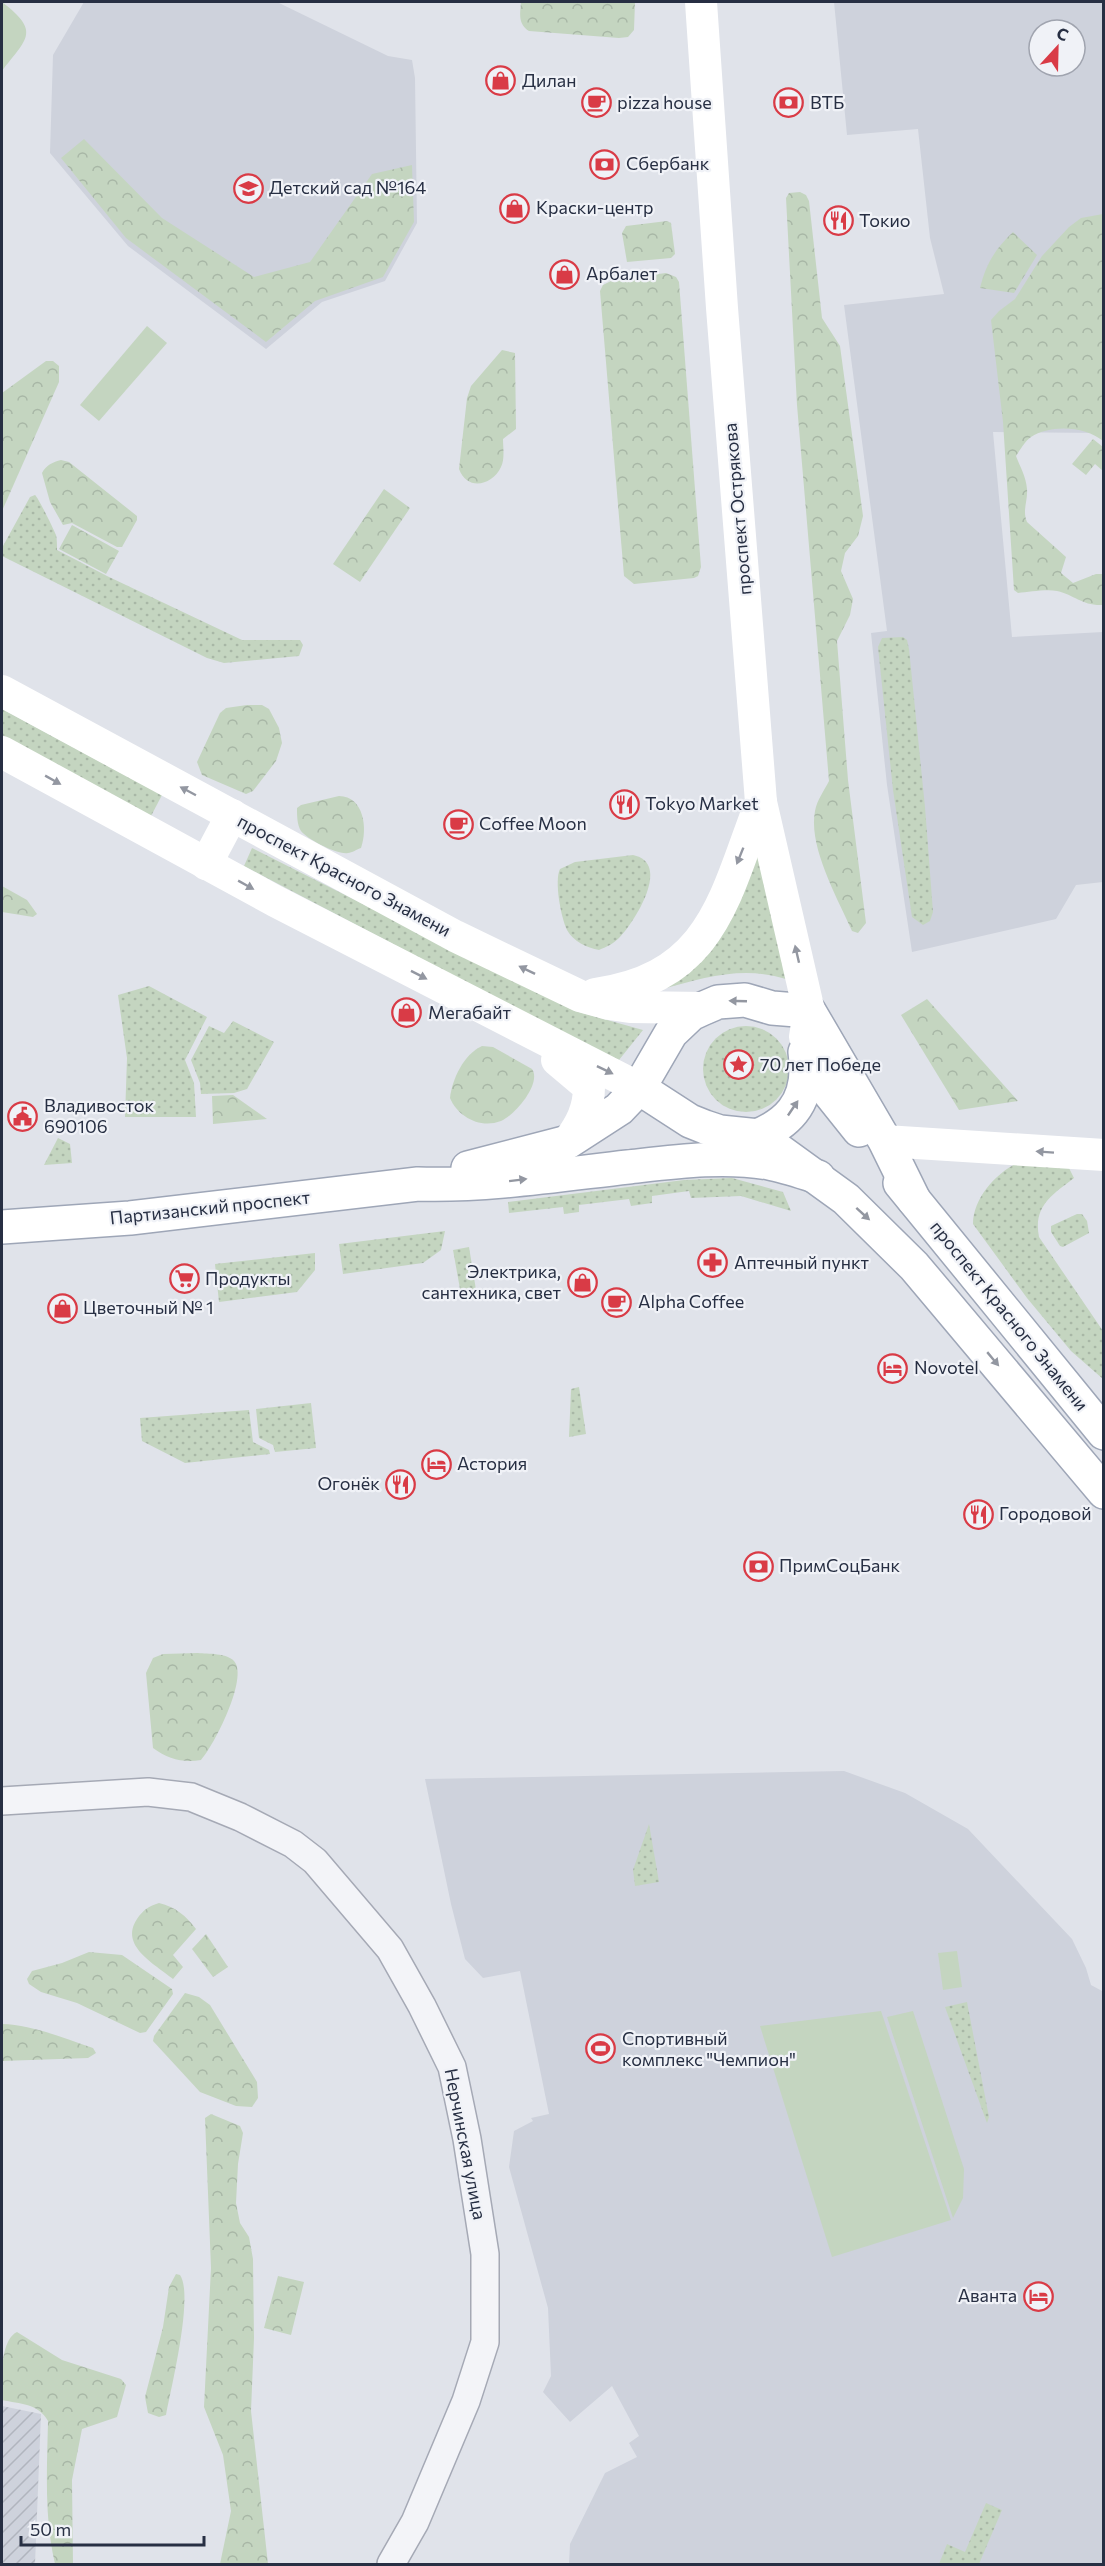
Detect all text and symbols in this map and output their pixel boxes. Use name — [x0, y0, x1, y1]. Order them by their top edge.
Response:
north arrow — [1027, 18, 1087, 78]
text: С — [1054, 23, 1071, 45]
shop icon: Дилан — [485, 65, 517, 97]
place label: Дилан — [522, 69, 576, 91]
cafe icon: pizza house — [580, 87, 612, 119]
bank icon: ВТБ — [773, 87, 805, 119]
place label: pizza house — [617, 91, 712, 113]
place label: ВТБ — [810, 91, 844, 113]
bank icon: Сбербанк — [589, 148, 621, 180]
place label: Сбербанк — [626, 152, 710, 174]
school or university icon: Детский сад №164 — [232, 172, 264, 204]
place label: Детский сад №164 — [269, 176, 427, 198]
shop icon: Краски-центр — [499, 192, 531, 224]
place label: Краски-центр — [536, 196, 654, 218]
restaurant icon: Токио — [822, 205, 854, 237]
place label: Токио — [859, 209, 911, 231]
shop icon: Арбалет — [549, 258, 581, 290]
place label: Арбалет — [586, 262, 658, 284]
street label: проспект Острякова — [719, 422, 755, 596]
one-way arrow — [45, 775, 62, 785]
one-way arrow — [179, 786, 196, 796]
restaurant icon: Tokyo Market — [608, 788, 640, 820]
place label: Tokyo Market — [645, 792, 759, 814]
cafe icon: Coffee Moon — [442, 808, 474, 840]
street label: проспект Красного Знамени — [234, 809, 455, 941]
place label: Coffee Moon — [479, 812, 587, 834]
one-way arrow — [735, 847, 744, 865]
one-way arrow — [237, 880, 254, 890]
one-way arrow — [792, 944, 801, 963]
one-way arrow — [518, 966, 536, 976]
one-way arrow — [410, 970, 427, 980]
one-way arrow — [728, 996, 747, 1006]
shop icon: Мегабайт — [391, 997, 423, 1029]
place label: Мегабайт — [428, 1001, 511, 1023]
place icon: 70 лет Победе — [723, 1049, 755, 1081]
place label: 70 лет Победе — [760, 1053, 881, 1075]
one-way arrow — [596, 1065, 614, 1075]
place label: Владивосток 690106 — [44, 1094, 155, 1137]
public building icon: Владивосток 690106 — [7, 1100, 39, 1132]
one-way arrow — [787, 1100, 798, 1116]
one-way arrow — [1036, 1147, 1055, 1157]
one-way arrow — [508, 1175, 527, 1185]
street label: Партизанский проспект — [109, 1185, 312, 1228]
one-way arrow — [855, 1207, 870, 1220]
street label: проспект Красного Знамени — [926, 1216, 1093, 1415]
pharmacy icon: Аптечный пункт — [697, 1247, 729, 1279]
place label: Аптечный пункт — [734, 1251, 870, 1273]
place label: Электрика, сантехника, свет — [422, 1260, 562, 1303]
supermarket icon: Продукты — [168, 1263, 200, 1295]
shop icon: Электрика, сантехника, свет — [566, 1266, 598, 1298]
place label: Продукты — [205, 1267, 290, 1289]
cafe icon: Alpha Coffee — [601, 1286, 633, 1318]
place label: Alpha Coffee — [638, 1290, 744, 1312]
shop icon: Цветочный № 1 — [46, 1292, 78, 1324]
place label: Цветочный № 1 — [83, 1296, 214, 1318]
one-way arrow — [986, 1351, 999, 1367]
hotel icon: Novotel — [877, 1352, 909, 1384]
place label: Novotel — [914, 1356, 979, 1378]
hotel icon: Астория — [420, 1448, 452, 1480]
place label: Астория — [457, 1452, 527, 1474]
restaurant icon: Огонёк — [385, 1468, 417, 1500]
place label: Огонёк — [317, 1472, 380, 1494]
restaurant icon: Городовой — [962, 1498, 994, 1530]
place label: Городовой — [999, 1502, 1092, 1524]
bank icon: ПримСоцБанк — [742, 1550, 774, 1582]
place label: ПримСоцБанк — [779, 1554, 901, 1576]
place label: Спортивный комплекс "Чемпион" — [622, 2027, 796, 2070]
sports icon: Спортивный комплекс "Чемпион" — [585, 2033, 617, 2065]
street label: Нерчинская улица — [441, 2066, 491, 2221]
hotel icon: Аванта — [1022, 2280, 1054, 2312]
place label: Аванта — [958, 2284, 1017, 2306]
scale bar — [21, 2509, 204, 2547]
text: 50 m — [30, 2518, 71, 2540]

